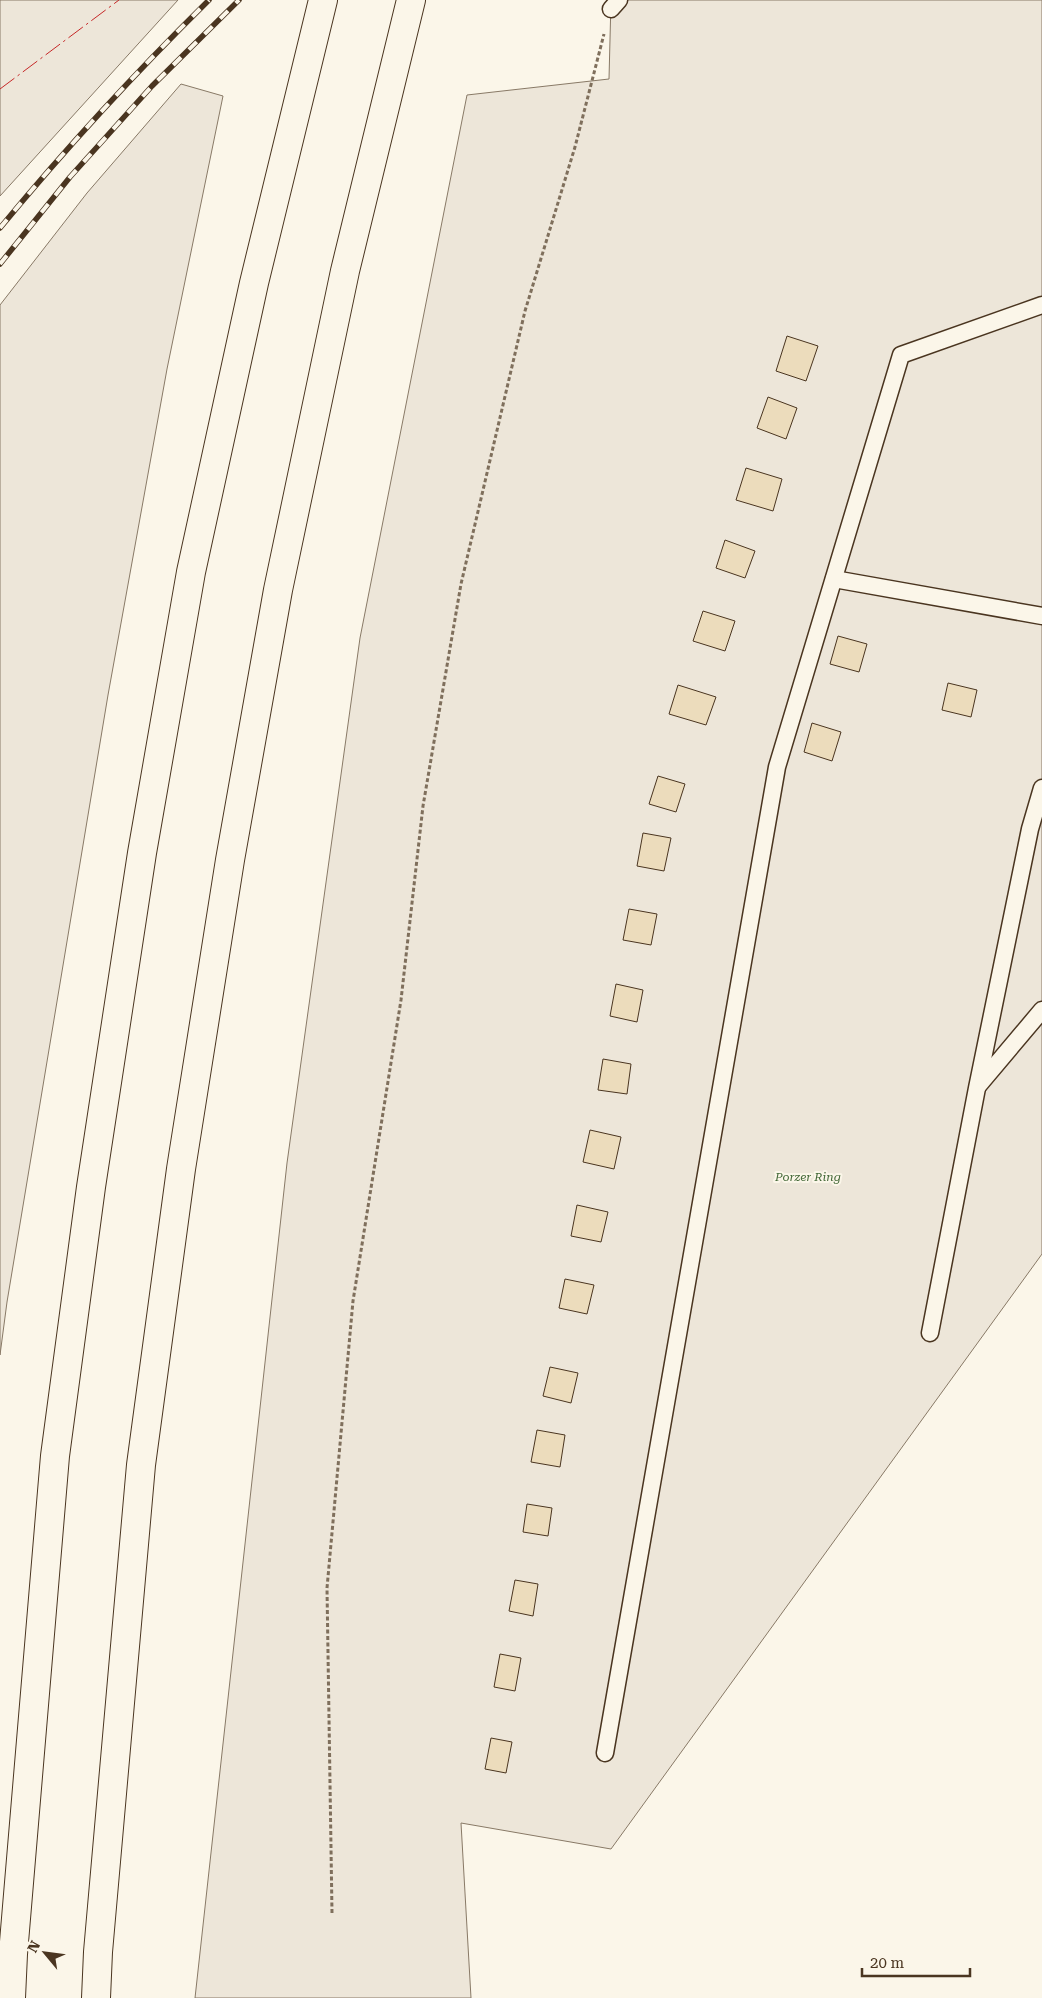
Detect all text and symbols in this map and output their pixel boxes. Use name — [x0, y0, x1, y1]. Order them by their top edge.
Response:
park label: Porzer Ring — [774, 1170, 841, 1184]
north arrow — [20, 1928, 70, 1978]
text: N — [24, 1938, 43, 1955]
scale bar — [862, 1946, 970, 1978]
text: 20 m — [870, 1954, 905, 1972]

